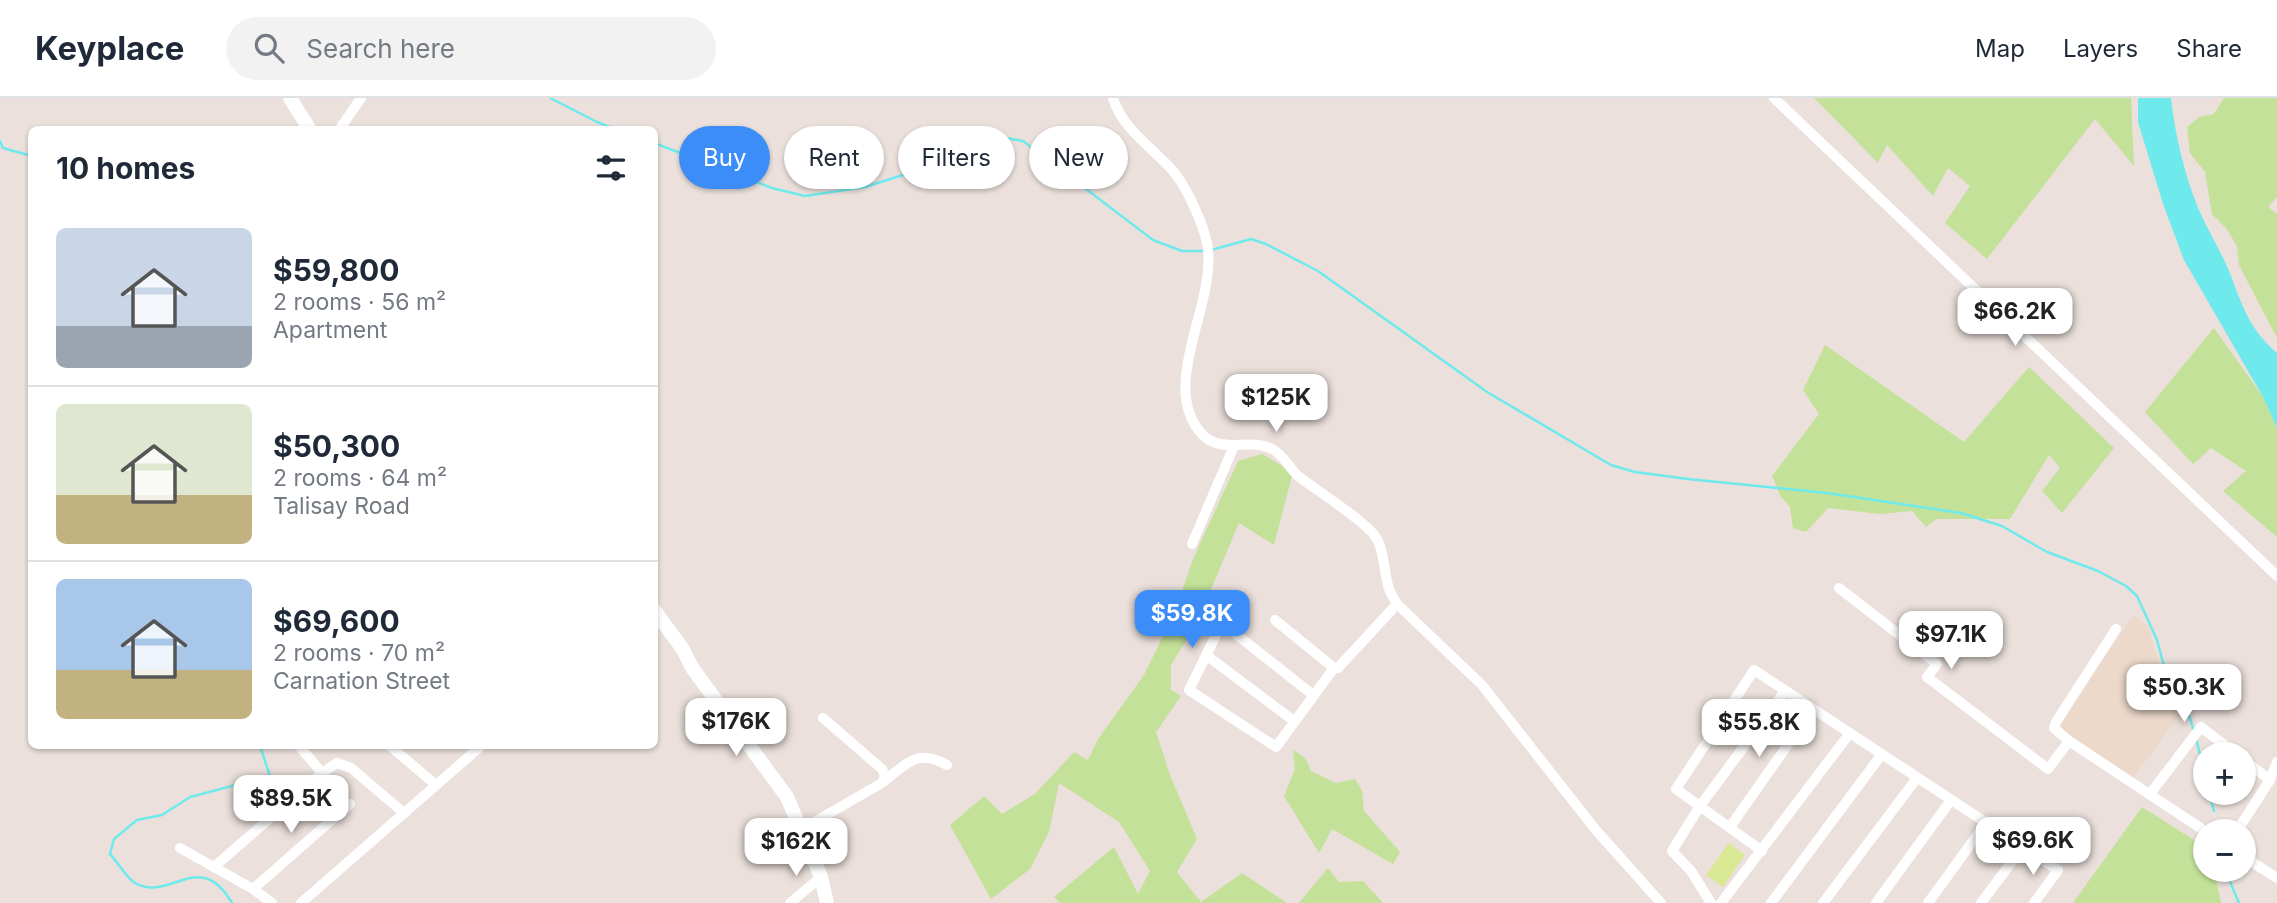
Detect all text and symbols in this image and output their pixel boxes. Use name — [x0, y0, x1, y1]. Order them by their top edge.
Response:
search box — [226, 17, 716, 80]
text: Keyplace — [35, 28, 184, 68]
icon: search — [250, 29, 288, 67]
text: Search here — [306, 33, 455, 64]
text: Map — [1975, 34, 2025, 63]
text: Layers — [2063, 34, 2138, 63]
text: Share — [2176, 34, 2242, 63]
chip: Buy — [679, 126, 770, 189]
chip: Rent — [784, 126, 884, 189]
chip: Filters — [898, 126, 1015, 189]
chip: New — [1029, 126, 1128, 189]
icon: filters — [592, 149, 630, 187]
text: 10 homes — [56, 150, 195, 186]
text: $59,800 — [273, 252, 400, 288]
icon: home — [112, 256, 196, 340]
text: 2 rooms · 56 m² — [273, 288, 446, 316]
pin: $66.2K — [1958, 288, 2072, 348]
text: $66.2K — [1974, 297, 2056, 325]
text: Apartment — [273, 316, 387, 344]
pin: $125K — [1227, 374, 1325, 434]
text: $125K — [1241, 383, 1311, 411]
text: $50,300 — [273, 428, 400, 464]
icon: home — [112, 432, 196, 516]
text: 2 rooms · 64 m² — [273, 464, 447, 492]
text: Talisay Road — [273, 492, 410, 520]
pin: $59.8K — [1135, 590, 1249, 650]
text: $59.8K — [1151, 599, 1233, 627]
text: $69,600 — [273, 603, 400, 639]
icon: home — [112, 607, 196, 691]
pin: $97.1K — [1894, 612, 2008, 671]
text: $97.1K — [1915, 620, 1987, 648]
text: 2 rooms · 70 m² — [273, 639, 445, 667]
pin: $50.3K — [2127, 664, 2241, 724]
text: Carnation Street — [273, 667, 450, 695]
text: $50.3K — [2142, 673, 2226, 701]
pin: $176K — [687, 698, 785, 758]
pin: $55.8K — [1702, 700, 1816, 759]
text: $176K — [701, 707, 771, 735]
text: $55.8K — [1718, 708, 1800, 736]
map controls — [2193, 742, 2256, 882]
button: + — [2193, 742, 2256, 805]
pin: $89.5K — [234, 776, 348, 835]
text: $89.5K — [249, 784, 333, 812]
pin: $162K — [747, 818, 845, 878]
pin: $69.6K — [1976, 818, 2090, 877]
button: − — [2193, 819, 2256, 882]
text: $69.6K — [1992, 826, 2074, 854]
text: $162K — [761, 827, 831, 855]

